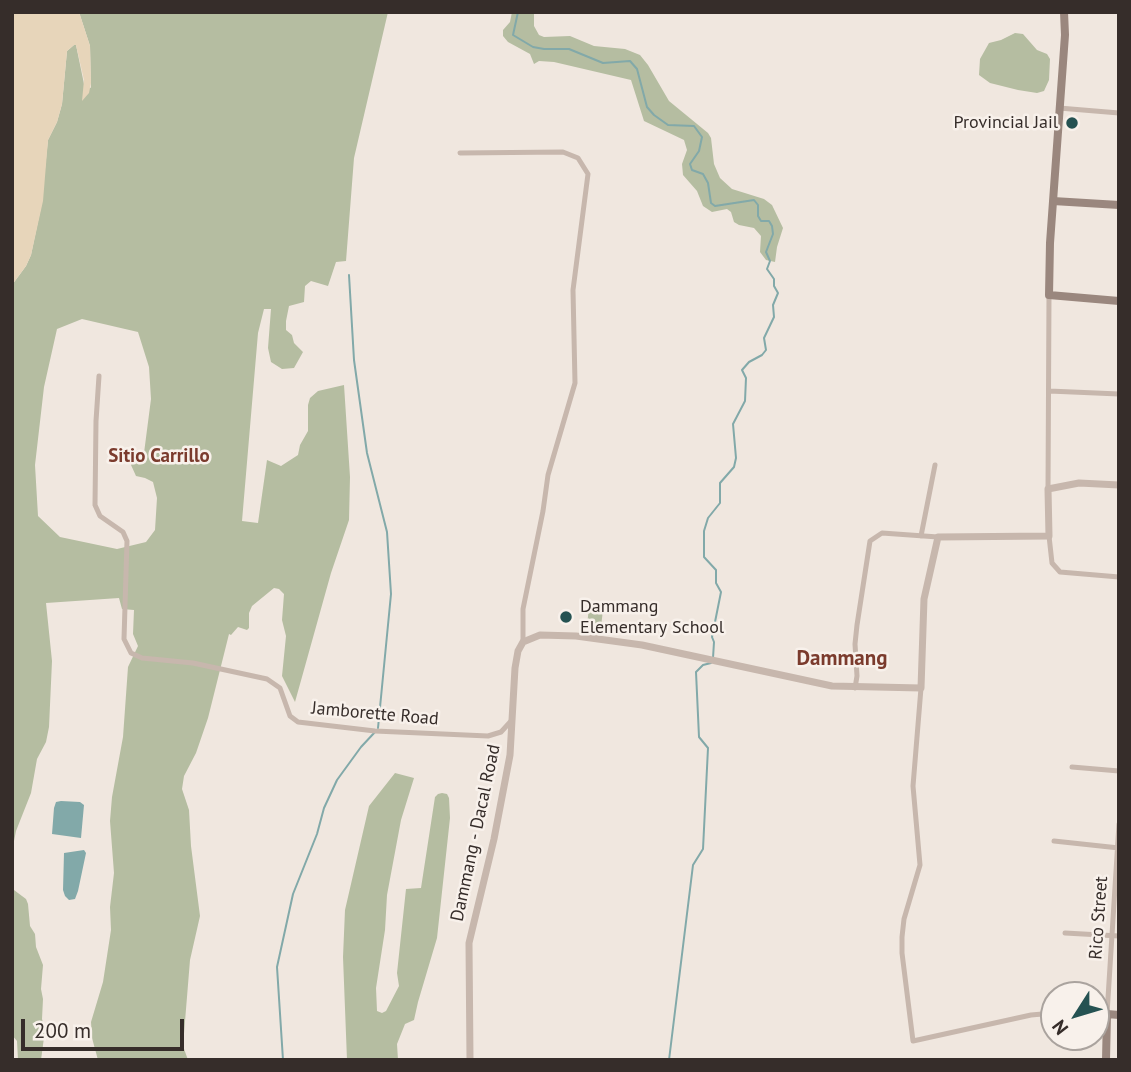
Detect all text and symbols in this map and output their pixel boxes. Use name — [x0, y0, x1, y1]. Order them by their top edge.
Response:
place label: Provincial Jail — [953, 112, 1058, 134]
marker: Provincial Jail — [1064, 115, 1080, 131]
district label: Sitio Carrillo — [108, 446, 210, 468]
place label: Dammang Elementary School — [580, 596, 724, 638]
marker: Dammang Elementary School — [558, 609, 574, 625]
district label: Dammang — [797, 646, 887, 672]
street label: Jamborette Road — [311, 698, 439, 730]
street label: Dammang - Dacal Road — [447, 743, 505, 923]
street label: Rico Street — [1085, 876, 1113, 960]
north arrow — [1040, 981, 1110, 1051]
scale bar — [24, 1006, 187, 1050]
text: N — [1046, 1015, 1073, 1040]
text: 200 m — [34, 1017, 91, 1044]

